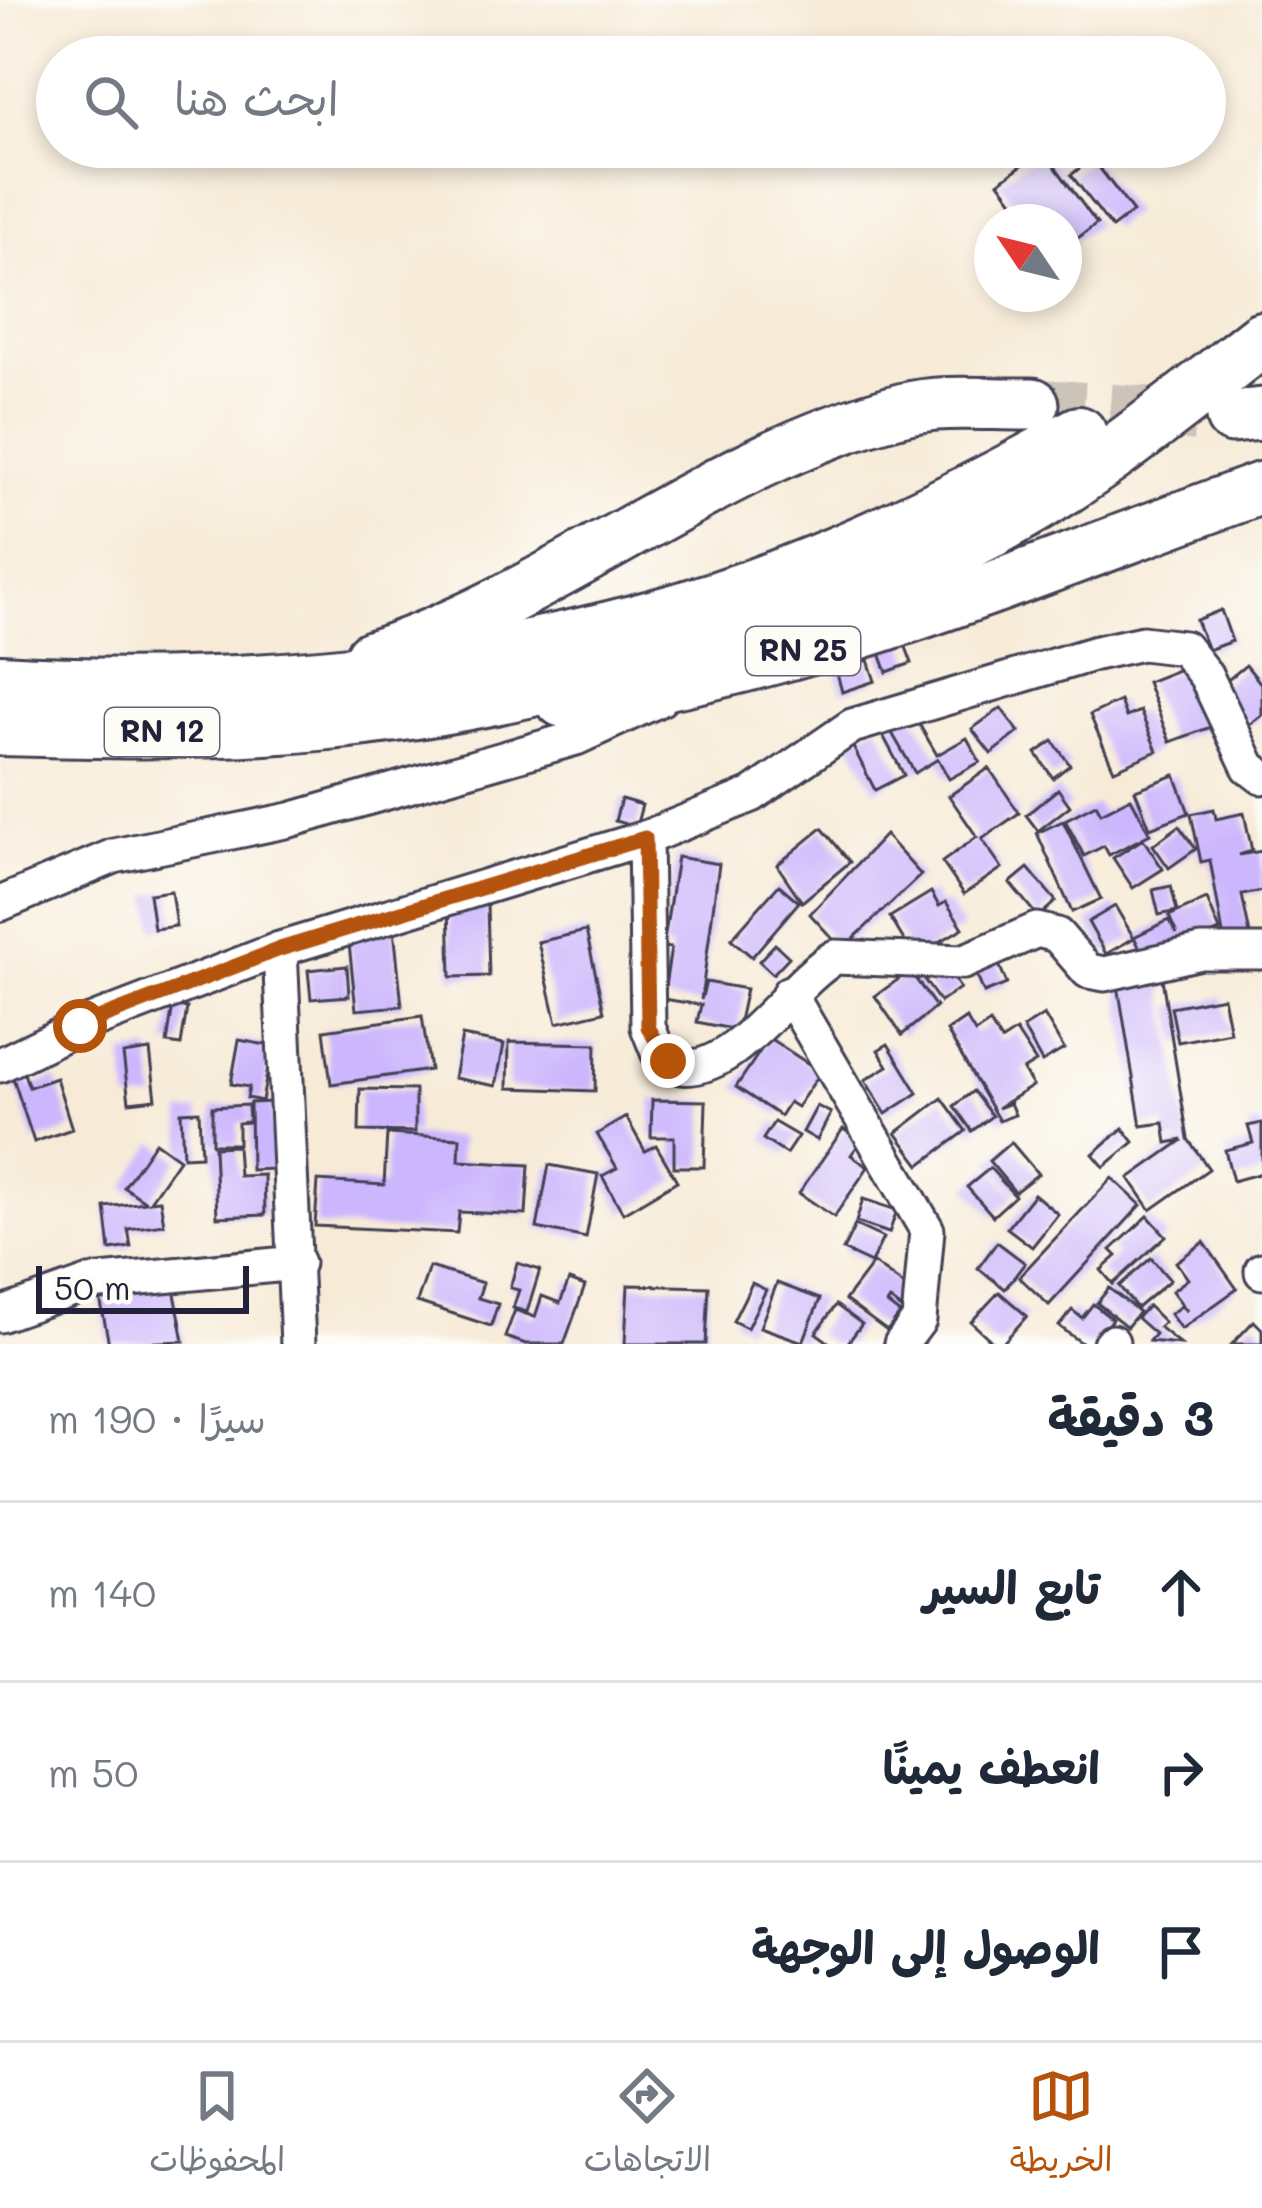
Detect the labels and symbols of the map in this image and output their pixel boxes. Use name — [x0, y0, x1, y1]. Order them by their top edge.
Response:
north arrow — [974, 204, 1082, 312]
road number: RN 25 — [746, 627, 860, 675]
road number: RN 12 — [105, 708, 219, 756]
route start — [53, 999, 107, 1053]
route end — [641, 1034, 695, 1088]
scale bar — [36, 1260, 249, 1313]

